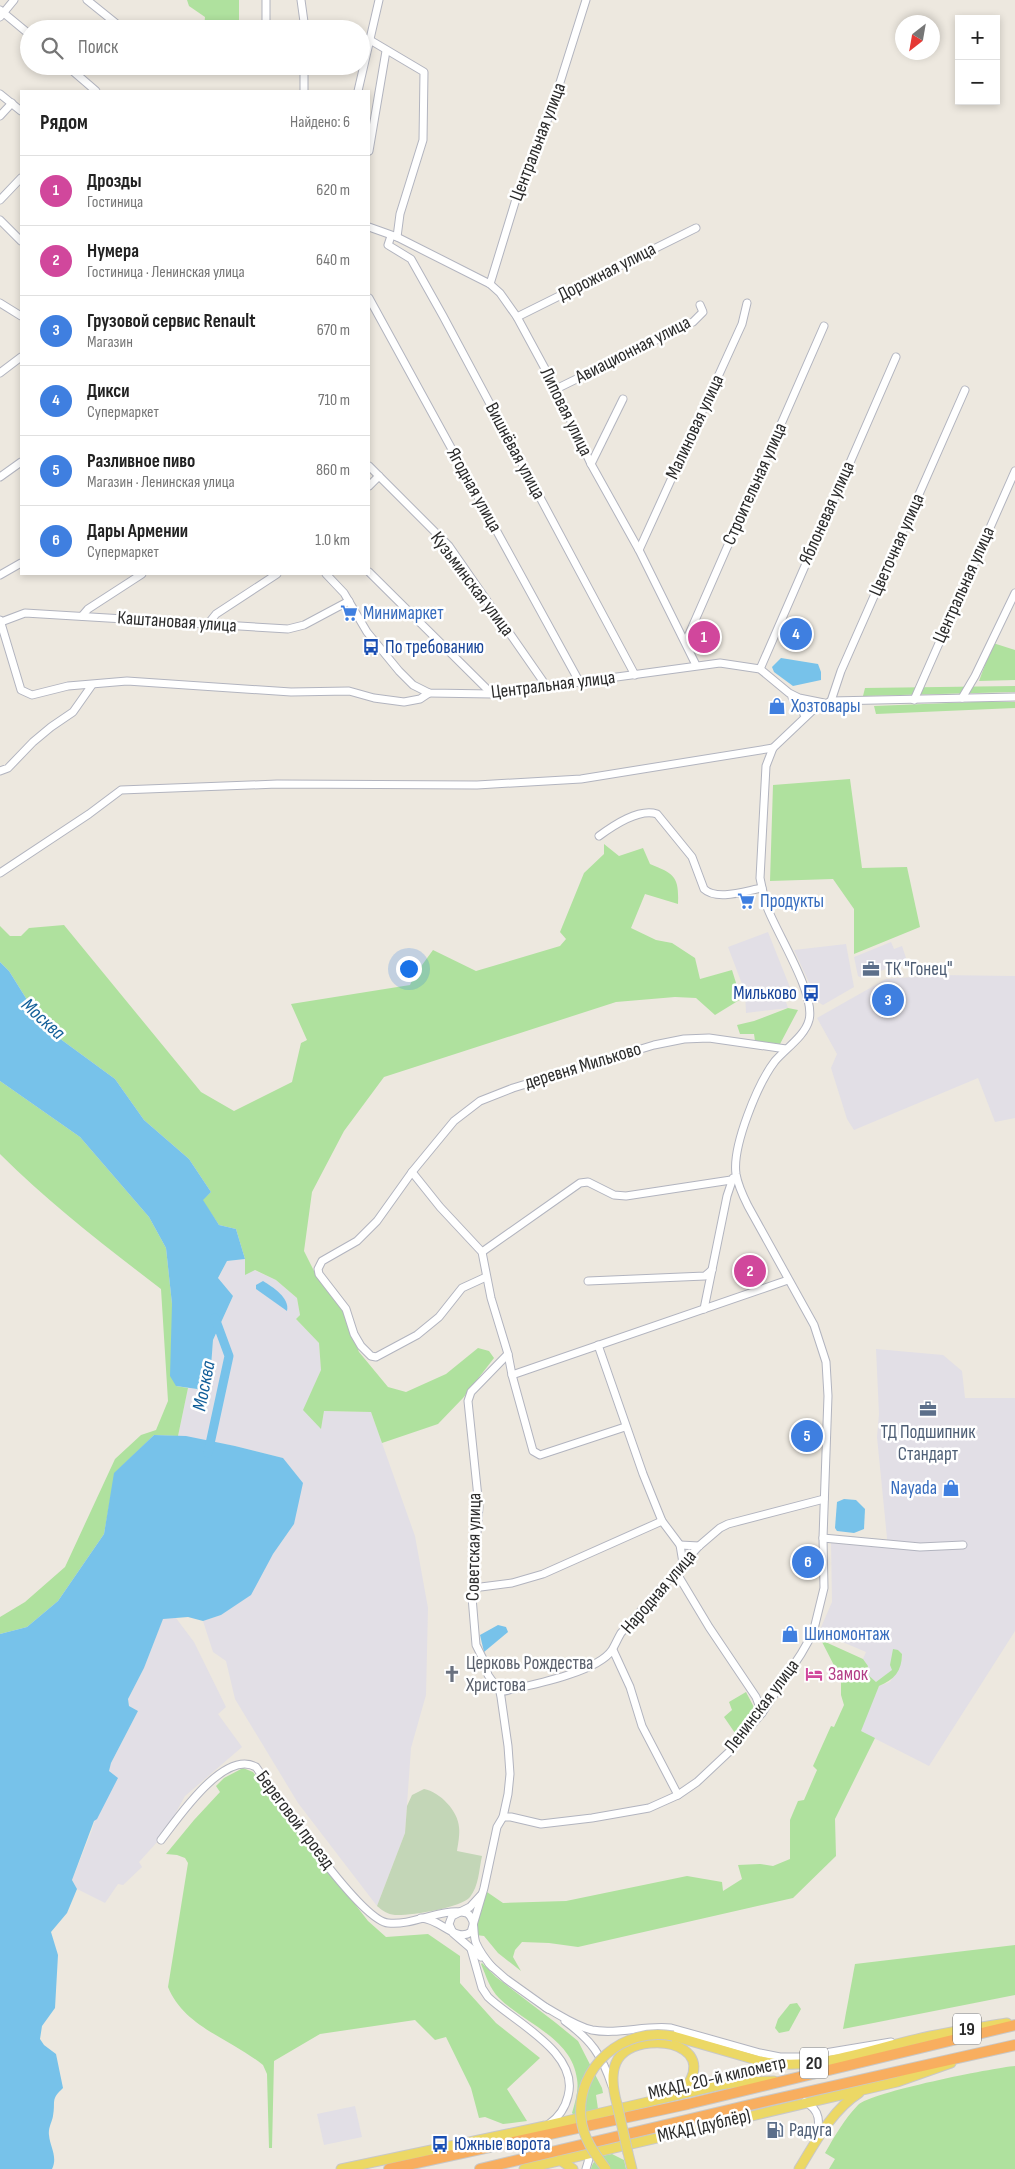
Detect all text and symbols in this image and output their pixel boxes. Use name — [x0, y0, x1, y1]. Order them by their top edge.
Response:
north arrow — [895, 15, 940, 60]
map controls — [955, 15, 1000, 105]
button: + — [955, 15, 1000, 60]
search box — [20, 20, 370, 75]
icon: search — [38, 34, 66, 62]
text: Поиск — [78, 36, 118, 59]
button: − — [955, 60, 1000, 105]
street label: Центральная улица — [505, 80, 571, 204]
text: Рядом — [40, 110, 88, 135]
text: Найдено: 6 — [290, 113, 350, 132]
text: Дрозды — [87, 170, 141, 193]
text: 1 — [53, 181, 59, 200]
text: 620 m — [316, 181, 350, 200]
text: Гостиница — [87, 193, 143, 212]
street label: Дорожная улица — [554, 238, 660, 306]
text: Нумера — [87, 240, 139, 263]
text: 2 — [52, 251, 60, 270]
text: 640 m — [316, 251, 350, 270]
text: Гостиница · Ленинская улица — [87, 263, 245, 282]
text: Грузовой сервис Renault — [87, 310, 255, 333]
street label: Авиационная улица — [571, 311, 694, 389]
text: 3 — [52, 321, 60, 340]
text: 670 m — [317, 321, 350, 340]
text: Магазин — [87, 333, 133, 352]
street label: Липовая улица — [535, 364, 597, 460]
street label: Малиновая улица — [661, 371, 729, 483]
text: Дикси — [87, 380, 130, 403]
text: 4 — [52, 391, 60, 410]
text: 710 m — [318, 391, 350, 410]
street label: Вишнёвая улица — [480, 399, 550, 503]
text: Супермаркет — [87, 403, 159, 422]
street label: Строительная улица — [718, 419, 792, 549]
street label: Ягодная улица — [441, 444, 507, 536]
text: Разливное пиво — [87, 450, 195, 473]
street label: Яблоневая улица — [794, 458, 860, 568]
text: 5 — [52, 461, 60, 480]
text: 860 m — [316, 461, 350, 480]
text: Магазин · Ленинская улица — [87, 473, 235, 492]
street label: Цветочная улица — [864, 490, 930, 600]
text: Дары Армении — [87, 520, 188, 543]
street label: Центральная улица — [928, 523, 1000, 647]
street label: Кузьминская улица — [425, 527, 519, 641]
text: 6 — [52, 531, 60, 550]
text: 1.0 km — [315, 531, 350, 550]
text: Супермаркет — [87, 543, 159, 562]
place label: Минимаркет — [363, 602, 444, 625]
supermarket icon: Минимаркет — [339, 603, 359, 623]
street label: Каштановая улица — [117, 606, 237, 638]
pin: 4 — [780, 615, 812, 653]
pin: 1 — [688, 618, 720, 656]
place label: По требованию — [385, 636, 484, 659]
bus stop icon: По требованию — [361, 637, 381, 657]
street label: Центральная улица — [490, 666, 616, 704]
place label: Хозтовары — [790, 695, 861, 718]
shop icon: Хозтовары — [767, 696, 787, 716]
place label: Продукты — [760, 890, 824, 913]
supermarket icon: Продукты — [736, 891, 756, 911]
your location — [396, 956, 422, 982]
place label: ТК "Гонец" — [885, 958, 952, 981]
office icon: ТК "Гонец" — [861, 959, 881, 979]
pin: 3 — [872, 981, 904, 1019]
place label: Мильково — [733, 982, 797, 1005]
bus stop icon: Мильково — [801, 983, 821, 1003]
water label: Москва — [16, 993, 70, 1045]
street label: деревня Мильково — [522, 1037, 644, 1095]
pin: 2 — [734, 1252, 766, 1290]
water label: Москва — [187, 1359, 221, 1413]
office icon: ТД Подшипник Стандарт — [918, 1399, 938, 1419]
pin: 5 — [791, 1417, 823, 1455]
place label: ТД Подшипник Стандарт — [881, 1421, 976, 1466]
place label: Nayada — [891, 1477, 937, 1500]
shop icon: Nayada — [941, 1478, 961, 1498]
street label: Советская улица — [462, 1493, 486, 1601]
pin: 6 — [792, 1543, 824, 1581]
street label: Народная улица — [616, 1545, 702, 1639]
place label: Шиномонтаж — [804, 1623, 891, 1646]
shop icon: Шиномонтаж — [780, 1624, 800, 1644]
place label: Церковь Рождества Христова — [465, 1652, 593, 1697]
street label: Ленинская улица — [719, 1655, 805, 1757]
place label: Замок — [828, 1663, 869, 1686]
church icon: Церковь Рождества Христова — [442, 1664, 462, 1684]
hotel icon: Замок — [804, 1664, 824, 1684]
street label: Береговой проезд — [251, 1766, 339, 1874]
road number: 19 — [953, 2014, 981, 2045]
road number: 20 — [800, 2048, 828, 2078]
street label: МКАД, 20-й километр — [646, 2051, 788, 2105]
street label: МКАД (дублёр) — [655, 2104, 753, 2148]
place label: Радуга — [789, 2119, 832, 2142]
fuel station icon: Радуга — [765, 2120, 785, 2140]
place label: Южные ворота — [454, 2133, 551, 2156]
bus stop icon: Южные ворота — [430, 2134, 450, 2154]

